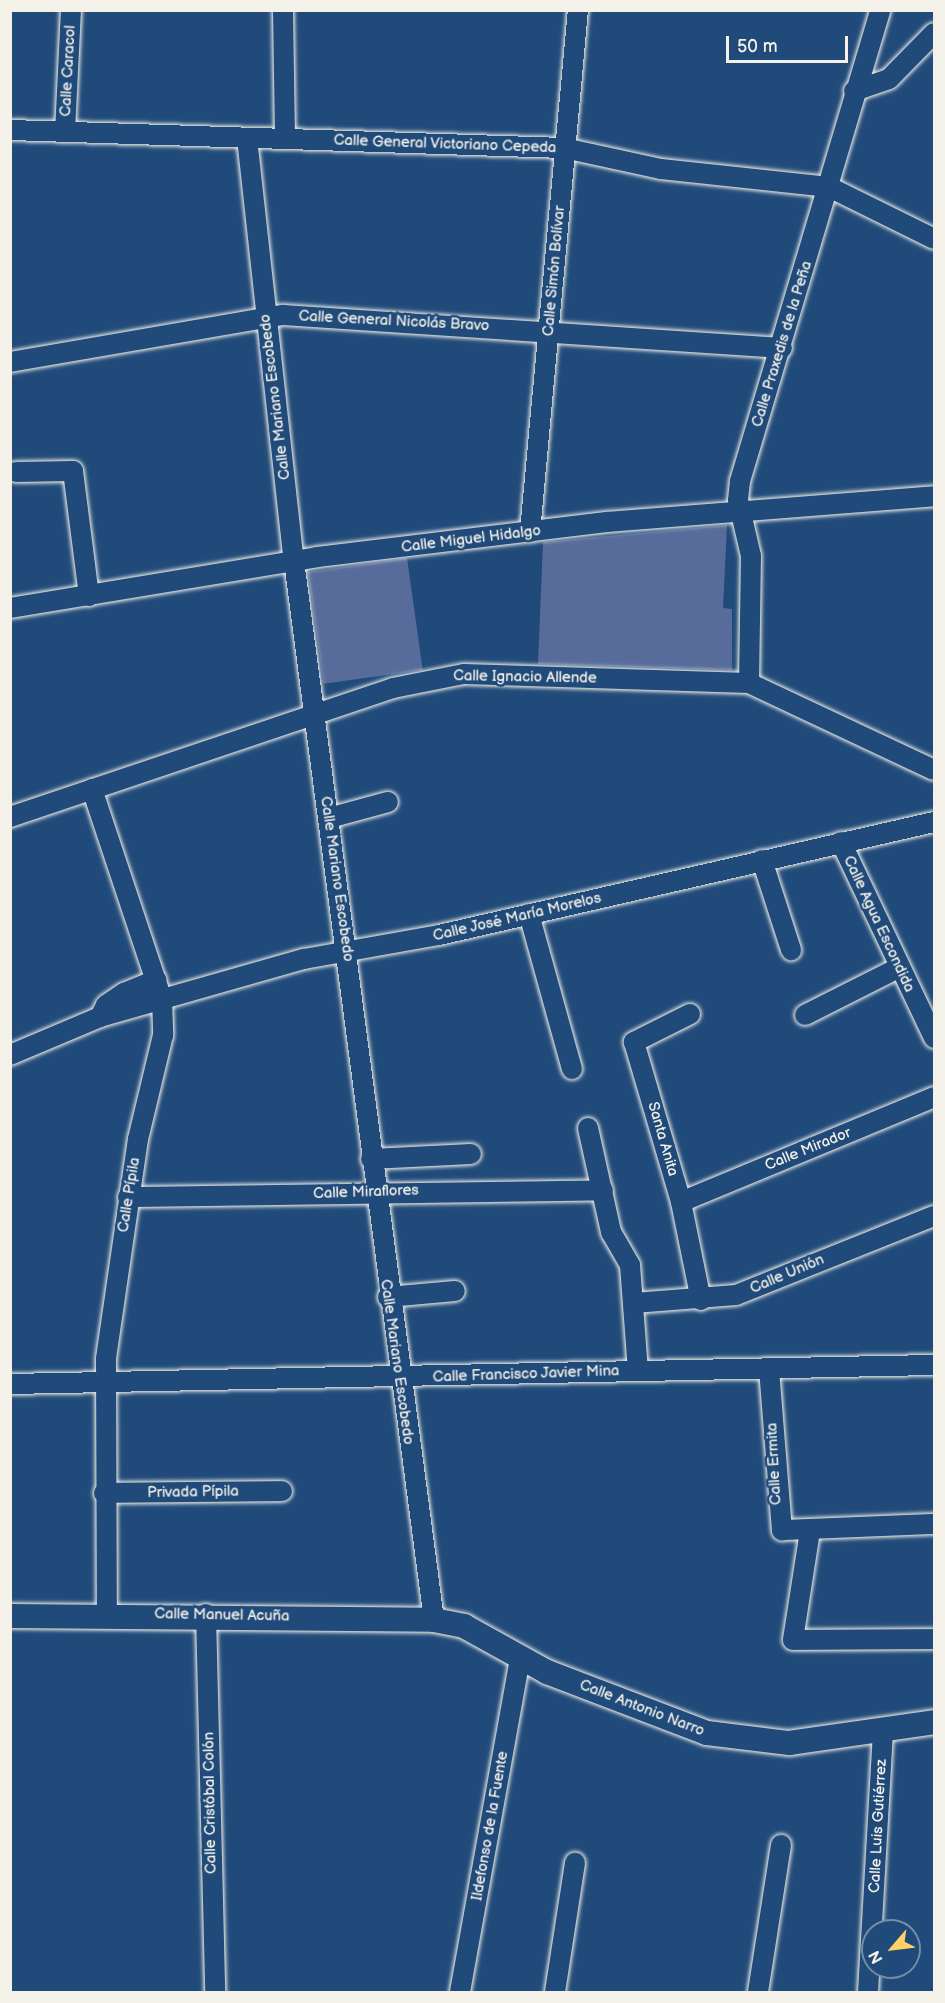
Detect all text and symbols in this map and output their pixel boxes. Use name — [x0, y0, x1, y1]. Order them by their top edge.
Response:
scale bar — [729, 24, 850, 62]
street label: Calle Caracol — [57, 25, 79, 117]
text: 50 m — [737, 36, 778, 57]
street label: Calle General Victoriano Cepeda — [333, 131, 557, 157]
street label: Calle Simón Bolívar — [539, 205, 569, 337]
street label: Calle Praxedis de la Peña — [748, 259, 816, 429]
street label: Calle General Nicolás Bravo — [298, 307, 490, 335]
street label: Calle Mariano Escobedo — [256, 313, 294, 481]
street label: Calle Miguel Hidalgo — [400, 522, 542, 556]
street label: Calle Ignacio Allende — [453, 667, 597, 687]
street label: Calle Mariano Escobedo — [316, 795, 358, 963]
street label: Calle Agua Escondida — [839, 853, 919, 995]
street label: Calle José María Morelos — [431, 889, 603, 945]
street label: Santa Anita — [644, 1100, 682, 1178]
street label: Calle Mirador — [762, 1124, 854, 1174]
street label: Calle Pípila — [114, 1156, 144, 1234]
street label: Calle Miraflores — [313, 1181, 419, 1203]
street label: Calle Unión — [747, 1250, 827, 1298]
street label: Calle Mariano Escobedo — [376, 1278, 418, 1446]
street label: Calle Francisco Javier Mina — [432, 1362, 620, 1386]
street label: Calle Ermita — [763, 1422, 785, 1506]
street label: Privada Pípila — [147, 1482, 239, 1502]
street label: Calle Manuel Acuña — [154, 1605, 290, 1625]
street label: Calle Antonio Narro — [577, 1676, 707, 1740]
street label: Calle Cristóbal Colón — [200, 1732, 220, 1874]
street label: Ildefonso de la Fuente — [468, 1750, 512, 1902]
street label: Calle Luis Gutiérrez — [866, 1759, 890, 1893]
north arrow — [861, 1919, 921, 1979]
text: N — [865, 1947, 888, 1967]

